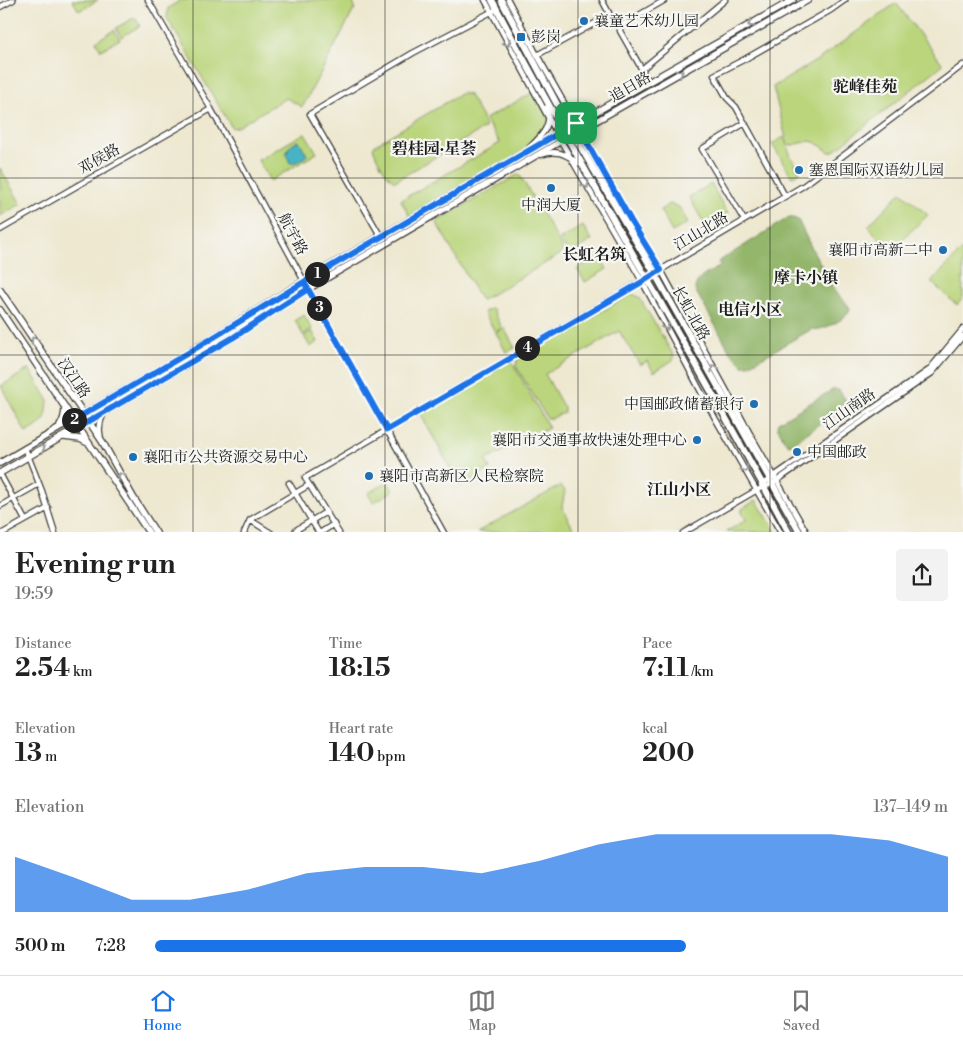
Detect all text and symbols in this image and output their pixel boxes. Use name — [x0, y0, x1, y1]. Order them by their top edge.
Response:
place label: 襄童艺术幼儿园 — [594, 12, 699, 31]
marker: 襄童艺术幼儿园 — [578, 15, 590, 27]
one-way arrow — [747, 18, 756, 28]
place label: 彭岗 — [531, 28, 561, 47]
marker: 彭岗 — [515, 31, 527, 43]
one-way arrow — [501, 38, 511, 47]
street label: 追日路 — [606, 68, 654, 107]
one-way arrow — [675, 70, 684, 80]
district label: 驼峰佳苑 — [833, 77, 898, 97]
pin — [555, 102, 597, 144]
icon: arrive — [562, 109, 590, 137]
district label: 碧桂园·星荟 — [392, 139, 476, 159]
street label: 邓侯路 — [75, 140, 123, 179]
place label: 塞恩国际双语幼儿园 — [809, 161, 944, 180]
marker: 塞恩国际双语幼儿园 — [793, 164, 805, 176]
one-way arrow — [580, 180, 590, 189]
marker: 中润大厦 — [545, 182, 557, 194]
place label: 中润大厦 — [521, 196, 581, 215]
street label: 江山北路 — [671, 208, 732, 255]
street label: 航宇路 — [274, 210, 312, 259]
place label: 襄阳市高新二中 — [828, 241, 933, 260]
marker: 襄阳市高新二中 — [937, 244, 949, 256]
district label: 长虹名筑 — [562, 245, 626, 265]
pin: 1 — [304, 262, 330, 286]
text: 1 — [314, 265, 321, 283]
district label: 摩卡小镇 — [774, 268, 838, 288]
street label: 长虹北路 — [668, 282, 713, 344]
pin: 3 — [306, 296, 332, 320]
text: 3 — [315, 299, 324, 317]
district label: 电信小区 — [718, 300, 782, 320]
one-way arrow — [660, 321, 670, 330]
one-way arrow — [30, 336, 40, 345]
pin: 4 — [514, 336, 540, 360]
text: 4 — [523, 339, 532, 357]
street label: 汉江路 — [53, 354, 94, 402]
one-way arrow — [711, 364, 721, 373]
street label: 江山南路 — [819, 384, 879, 434]
place label: 中国邮政储蓄银行 — [624, 395, 744, 414]
marker: 中国邮政储蓄银行 — [748, 398, 760, 410]
pin: 2 — [62, 408, 86, 432]
text: 2 — [70, 411, 79, 429]
place label: 襄阳市交通事故快速处理中心 — [492, 431, 687, 450]
marker: 襄阳市交通事故快速处理中心 — [691, 434, 703, 446]
place label: 中国邮政 — [807, 443, 867, 462]
one-way arrow — [37, 445, 46, 455]
marker: 中国邮政 — [791, 446, 803, 458]
place label: 襄阳市公共资源交易中心 — [143, 448, 308, 467]
marker: 襄阳市公共资源交易中心 — [127, 451, 139, 463]
one-way arrow — [738, 463, 748, 472]
place label: 襄阳市高新区人民检察院 — [379, 467, 544, 486]
marker: 襄阳市高新区人民检察院 — [363, 470, 375, 482]
one-way arrow — [118, 473, 128, 482]
district label: 江山小区 — [647, 480, 711, 500]
text: Evening run — [15, 547, 176, 582]
button: share — [896, 549, 948, 601]
text: 19:59 — [15, 584, 53, 604]
text: Distance — [15, 635, 72, 653]
text: Time — [329, 635, 362, 653]
text: Pace — [642, 635, 672, 653]
text: 2.54 — [15, 653, 70, 684]
text: 18:15 — [329, 653, 391, 684]
text: 7:11 — [642, 653, 689, 684]
text: km — [70, 663, 93, 681]
text: /km — [689, 663, 714, 681]
text: Elevation — [15, 720, 76, 738]
text: Heart rate — [329, 720, 393, 738]
text: kcal — [642, 720, 668, 738]
text: 13 — [15, 738, 42, 769]
text: 140 — [329, 738, 374, 769]
text: 200 — [642, 738, 694, 769]
text: m — [42, 748, 57, 766]
text: bpm — [374, 748, 406, 766]
text: Elevation — [15, 797, 84, 817]
text: 137–149 m — [873, 797, 948, 817]
text: 500 m — [15, 936, 65, 956]
text: 7:28 — [95, 936, 126, 956]
tab: Home — [143, 987, 182, 1035]
tab: Map — [468, 987, 496, 1035]
tab: Saved — [783, 987, 820, 1035]

